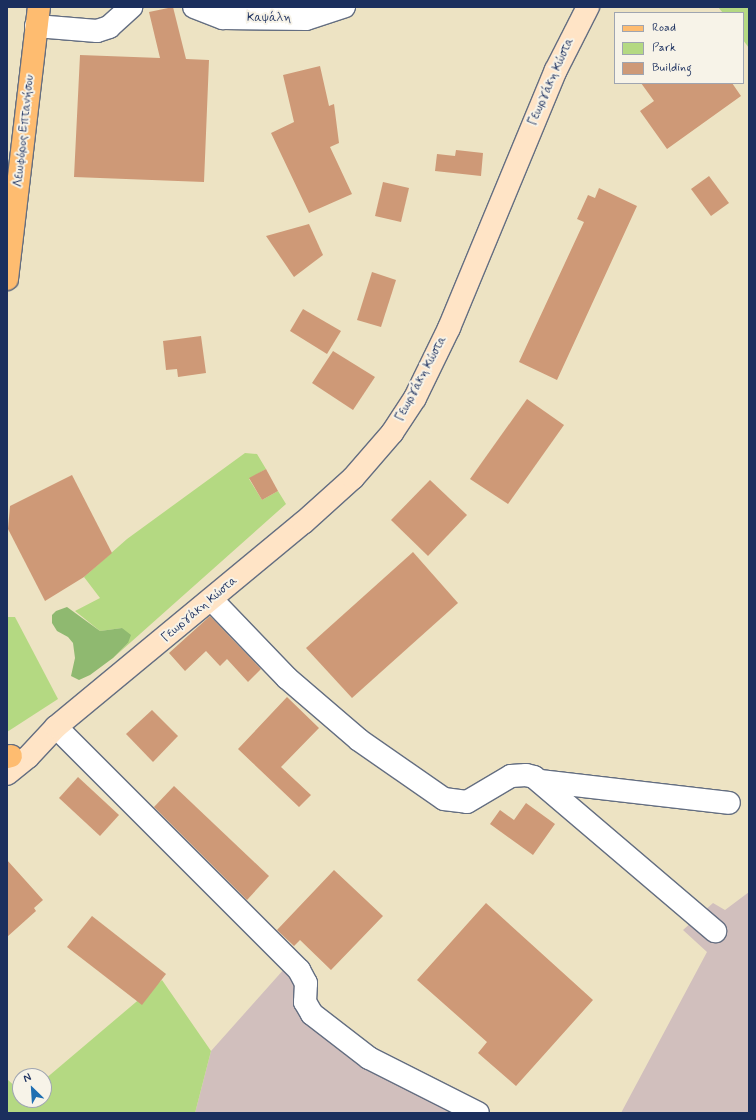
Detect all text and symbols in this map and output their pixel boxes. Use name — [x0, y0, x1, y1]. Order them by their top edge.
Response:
street label: Καψάλη — [247, 12, 291, 26]
legend — [614, 12, 744, 84]
text: Road — [652, 20, 676, 36]
street label: Γεωργάκη Κώστα — [526, 36, 578, 128]
text: Park — [652, 40, 676, 56]
text: Building — [652, 60, 692, 76]
street label: Λεωφόρος Επτανήσου — [12, 74, 38, 188]
street label: Γεωργάκη Κώστα — [393, 334, 451, 424]
street label: Γεωργάκη Κώστα — [159, 574, 241, 646]
north arrow — [12, 1068, 52, 1108]
text: N — [21, 1070, 34, 1086]

